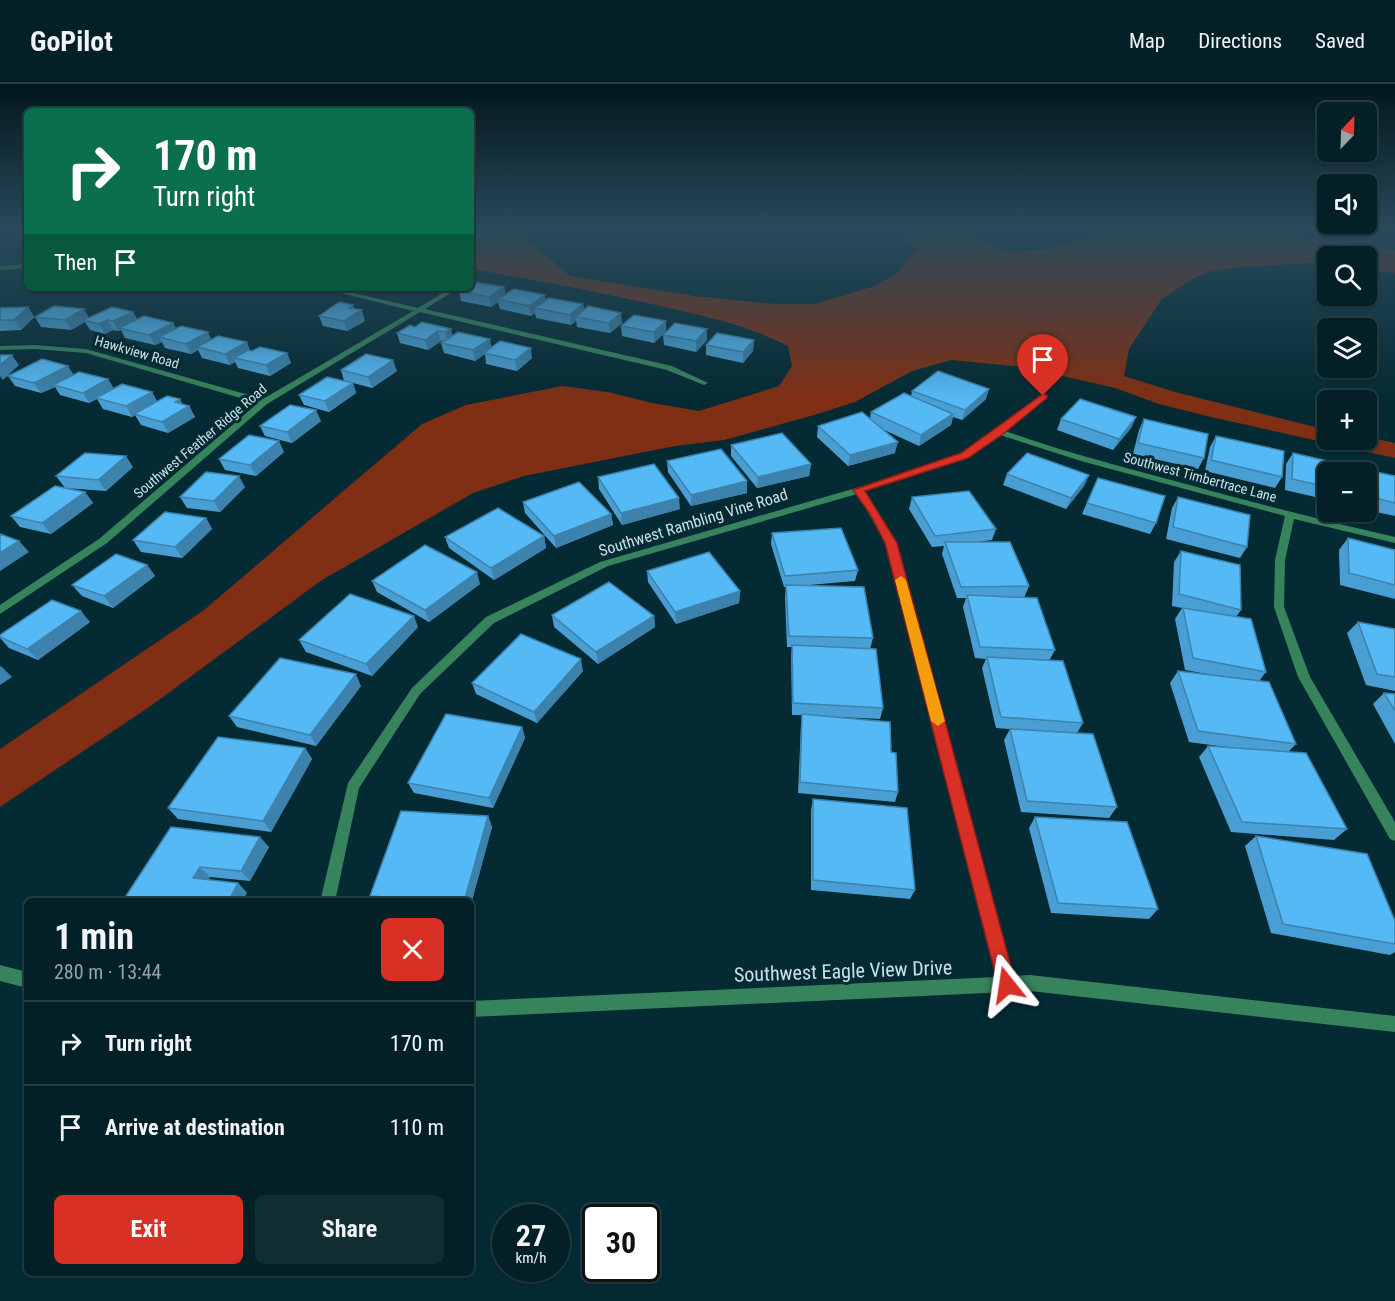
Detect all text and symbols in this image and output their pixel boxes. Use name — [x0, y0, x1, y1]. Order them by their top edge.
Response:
text: GoPilot — [30, 25, 113, 58]
text: Map — [1129, 29, 1165, 53]
text: Directions — [1198, 29, 1282, 53]
text: Saved — [1315, 29, 1365, 53]
north arrow — [1317, 102, 1377, 162]
map controls — [1317, 102, 1377, 522]
text: 170 m — [153, 131, 258, 180]
icon: right — [54, 132, 132, 210]
button: sound — [1317, 174, 1377, 234]
text: Turn right — [153, 181, 255, 213]
icon: arrive — [109, 246, 142, 279]
button: search — [1317, 246, 1377, 306]
text: Then — [54, 250, 97, 275]
button: layers — [1317, 318, 1377, 378]
street label: Hawkview Road — [93, 332, 181, 372]
pin — [1017, 334, 1068, 396]
icon: arrive — [1026, 343, 1059, 376]
street label: Southwest Feather Ridge Road — [130, 381, 270, 501]
button: + — [1317, 390, 1377, 450]
street label: Southwest Timbertrace Lane — [1122, 449, 1279, 505]
button: − — [1317, 462, 1377, 522]
street label: Southwest Rambling Vine Road — [596, 485, 790, 560]
text: 1 min — [54, 916, 134, 958]
button: close — [381, 918, 444, 981]
position arrow — [975, 953, 1039, 1017]
street label: Southwest Eagle View Drive — [734, 955, 952, 987]
text: 280 m · 13:44 — [54, 960, 161, 984]
icon: right — [54, 1027, 87, 1060]
text: Turn right — [105, 1031, 192, 1056]
text: 170 m — [390, 1031, 444, 1056]
icon: arrive — [54, 1111, 87, 1144]
text: Arrive at destination — [105, 1115, 285, 1140]
text: 110 m — [390, 1115, 444, 1140]
button: Exit — [54, 1195, 243, 1264]
button: Share — [255, 1195, 444, 1264]
speed limit sign: 30 — [582, 1204, 660, 1282]
text: 27 — [516, 1218, 546, 1253]
text: km/h — [516, 1249, 546, 1267]

